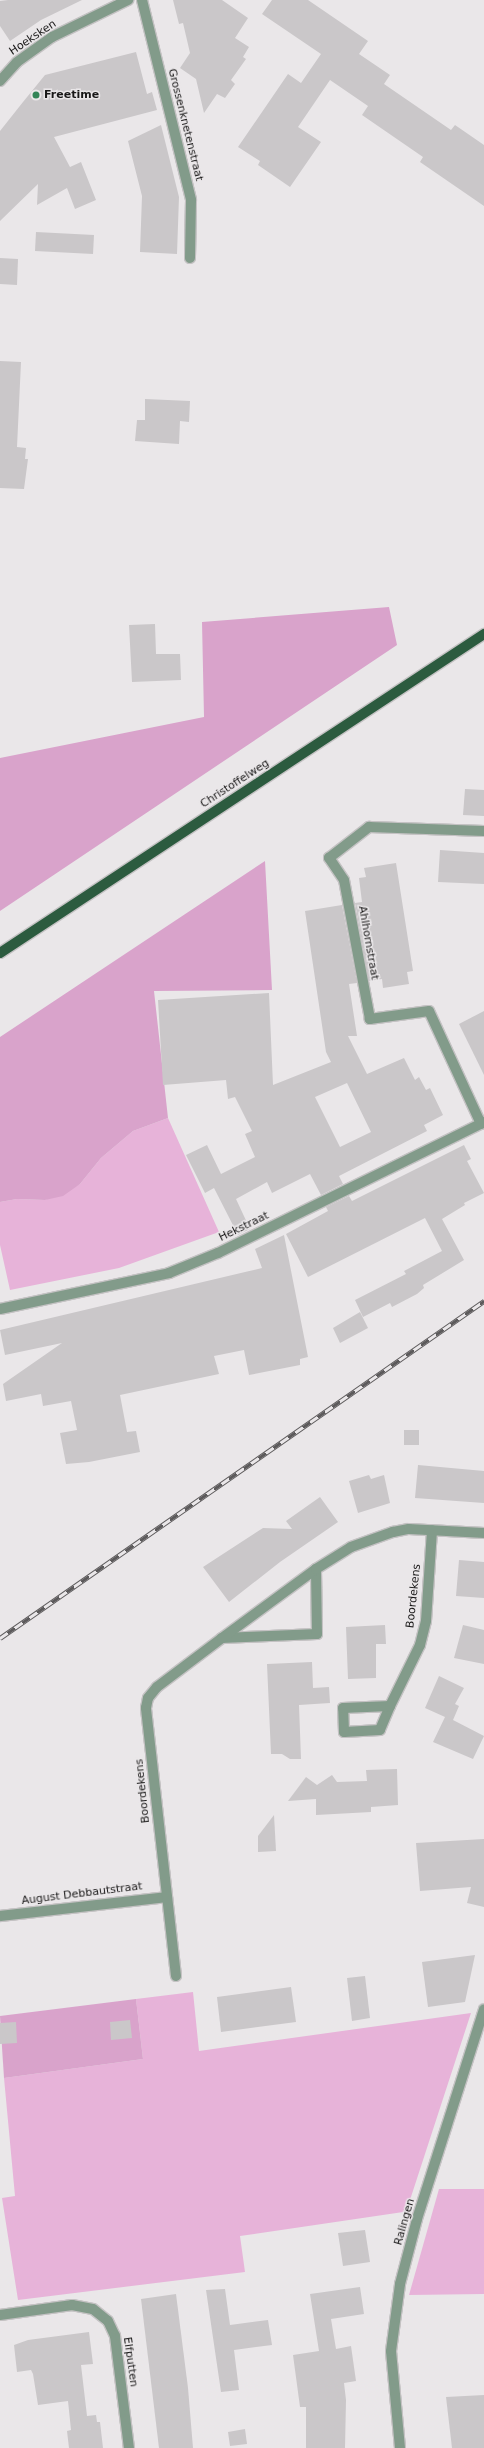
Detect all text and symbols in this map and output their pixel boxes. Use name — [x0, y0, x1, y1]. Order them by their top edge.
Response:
street label: Hoeksken — [7, 18, 59, 58]
street label: Grossenknetenstraat — [165, 67, 205, 183]
place label: Freetime — [44, 88, 99, 102]
marker: Freetime — [31, 90, 41, 100]
street label: Christoffelweg — [198, 757, 272, 811]
street label: Ahlhornstraat — [355, 905, 381, 981]
street label: Hekstraat — [217, 1209, 271, 1245]
street label: Boordekens — [404, 1563, 424, 1629]
street label: Boordekens — [133, 1758, 153, 1824]
street label: August Debbautstraat — [21, 1880, 143, 1908]
street label: Ralingen — [392, 2197, 418, 2247]
street label: Elfputten — [120, 2336, 140, 2388]

